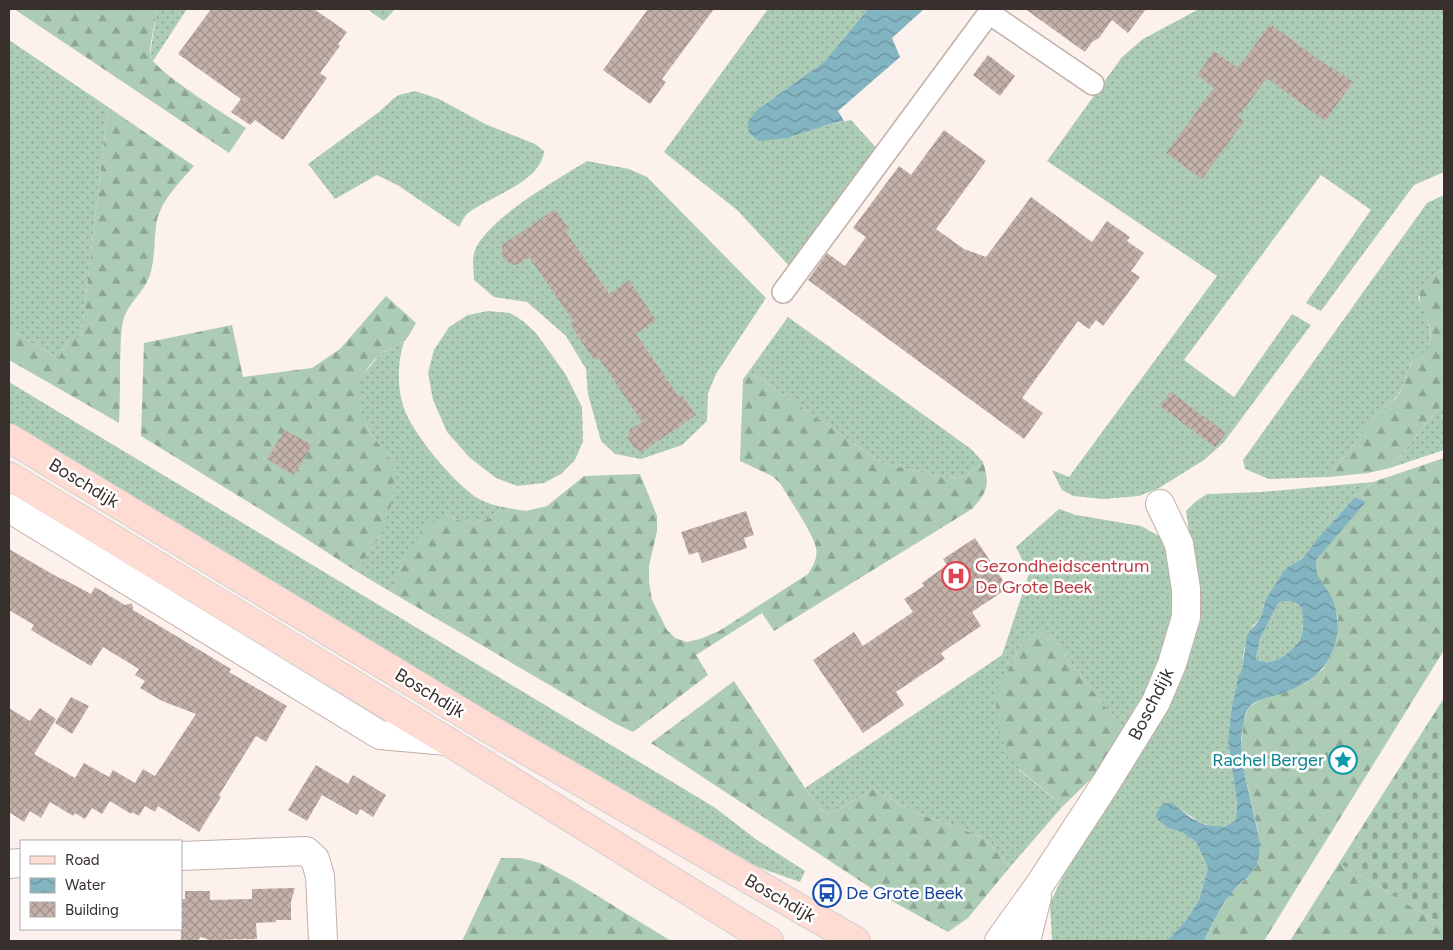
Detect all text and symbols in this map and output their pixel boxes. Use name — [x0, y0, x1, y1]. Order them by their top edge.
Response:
street label: Boschdijk — [45, 454, 123, 513]
place label: Gezondheidscentrum De Grote Beek — [975, 555, 1149, 598]
hospital icon: Gezondheidscentrum De Grote Beek — [941, 561, 971, 591]
street label: Boschdijk — [391, 664, 469, 723]
street label: Boschdijk — [1124, 664, 1179, 744]
place icon: Rachel Berger — [1328, 745, 1358, 775]
place label: Rachel Berger — [1212, 749, 1324, 771]
legend — [20, 840, 182, 930]
text: Road — [65, 851, 100, 869]
street label: Boschdijk — [741, 869, 819, 927]
text: Water — [65, 876, 105, 894]
bus stop icon: De Grote Beek — [812, 878, 842, 908]
place label: De Grote Beek — [846, 882, 964, 904]
text: Building — [65, 901, 119, 919]

